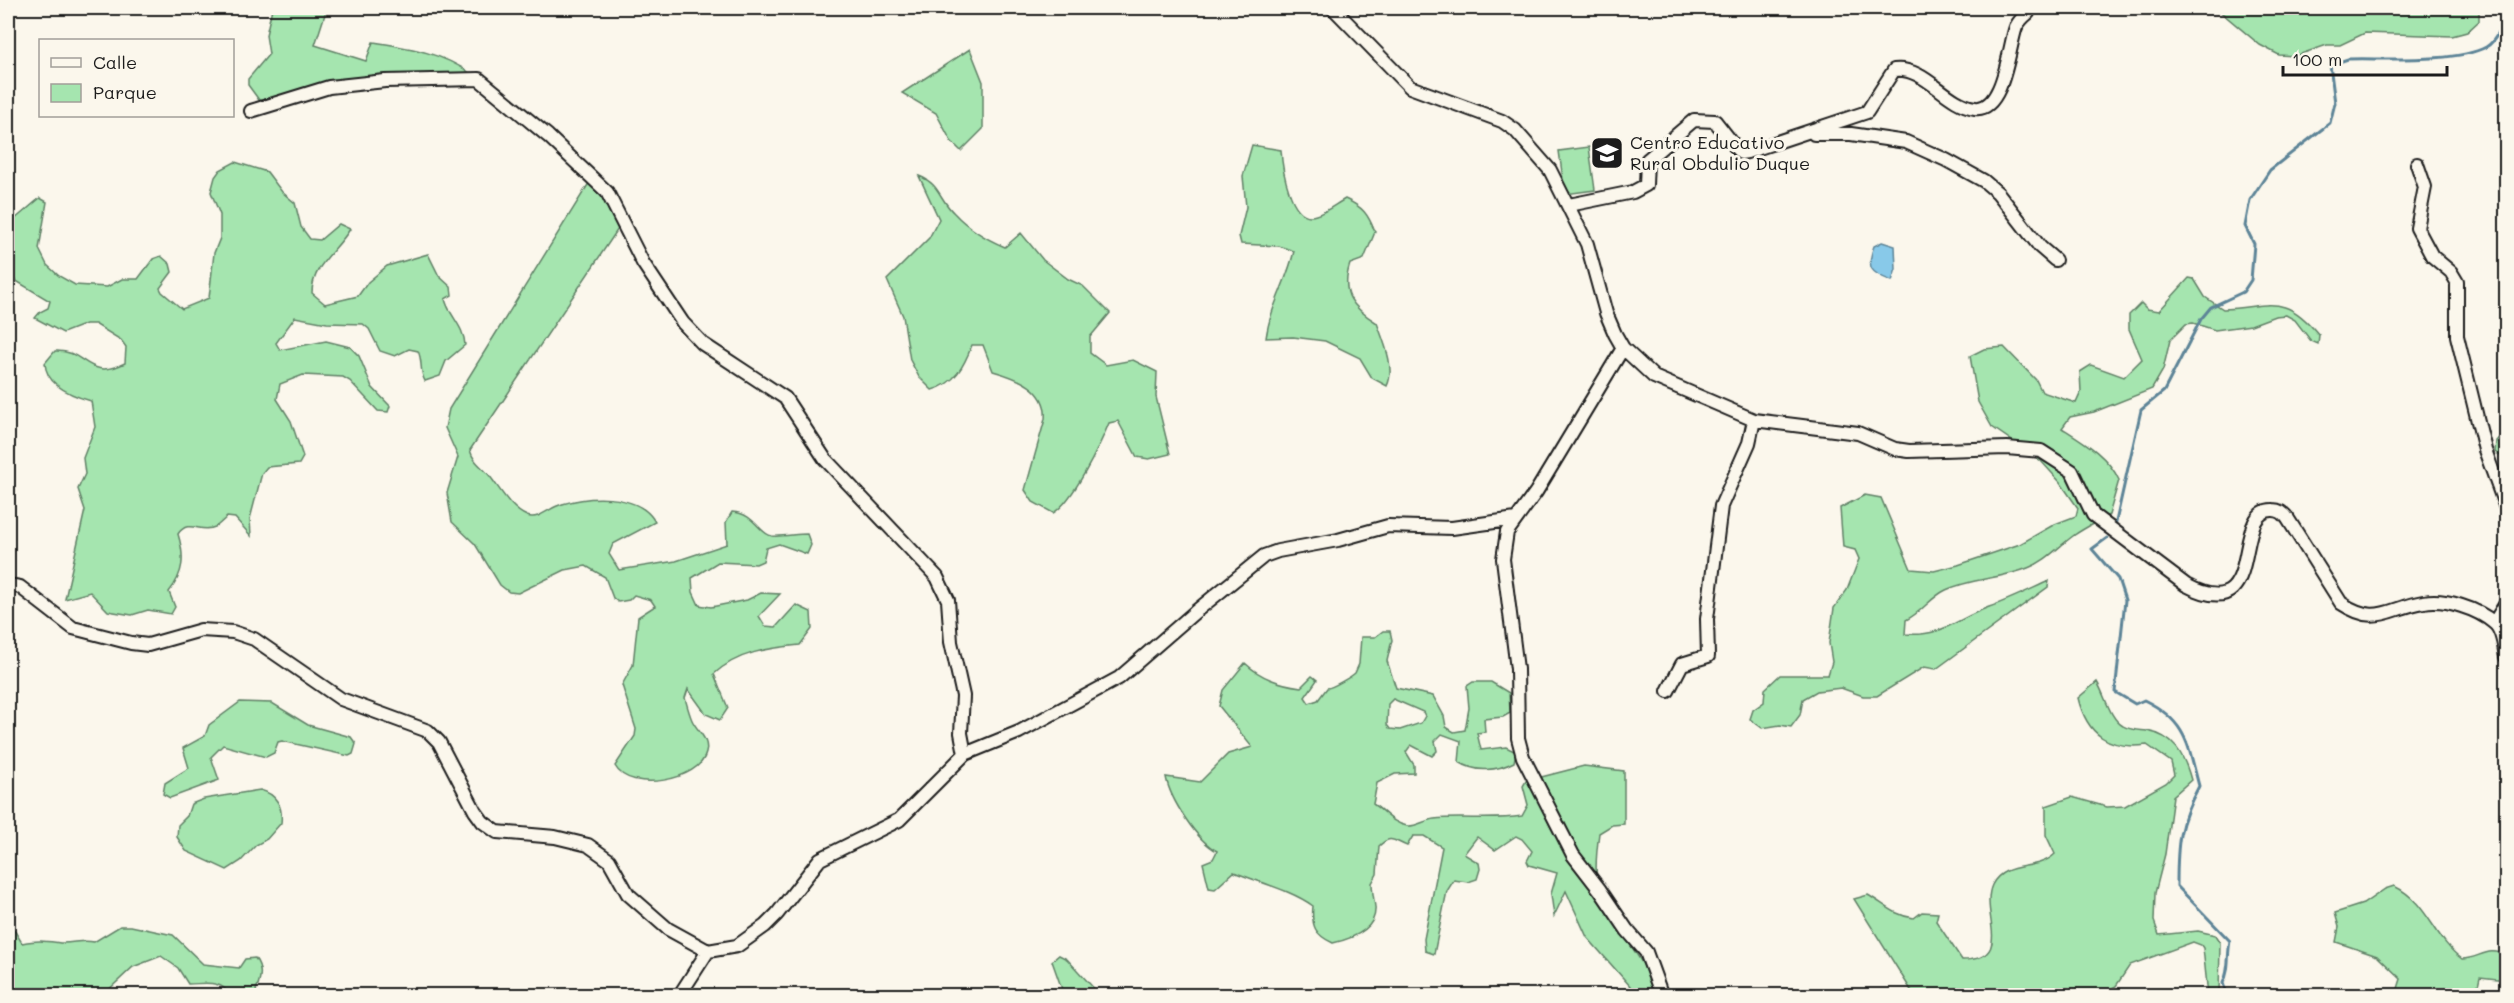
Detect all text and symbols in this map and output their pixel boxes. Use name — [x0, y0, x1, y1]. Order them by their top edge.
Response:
legend — [39, 39, 234, 117]
scale bar — [2283, 39, 2446, 77]
text: 100 m — [2292, 47, 2342, 71]
text: Calle — [93, 50, 137, 74]
text: Parque — [93, 80, 157, 104]
place label: Centro Educativo Rural Obdulio Duque — [1630, 130, 1810, 175]
school or university icon: Centro Educativo Rural Obdulio Duque — [1589, 135, 1625, 171]

